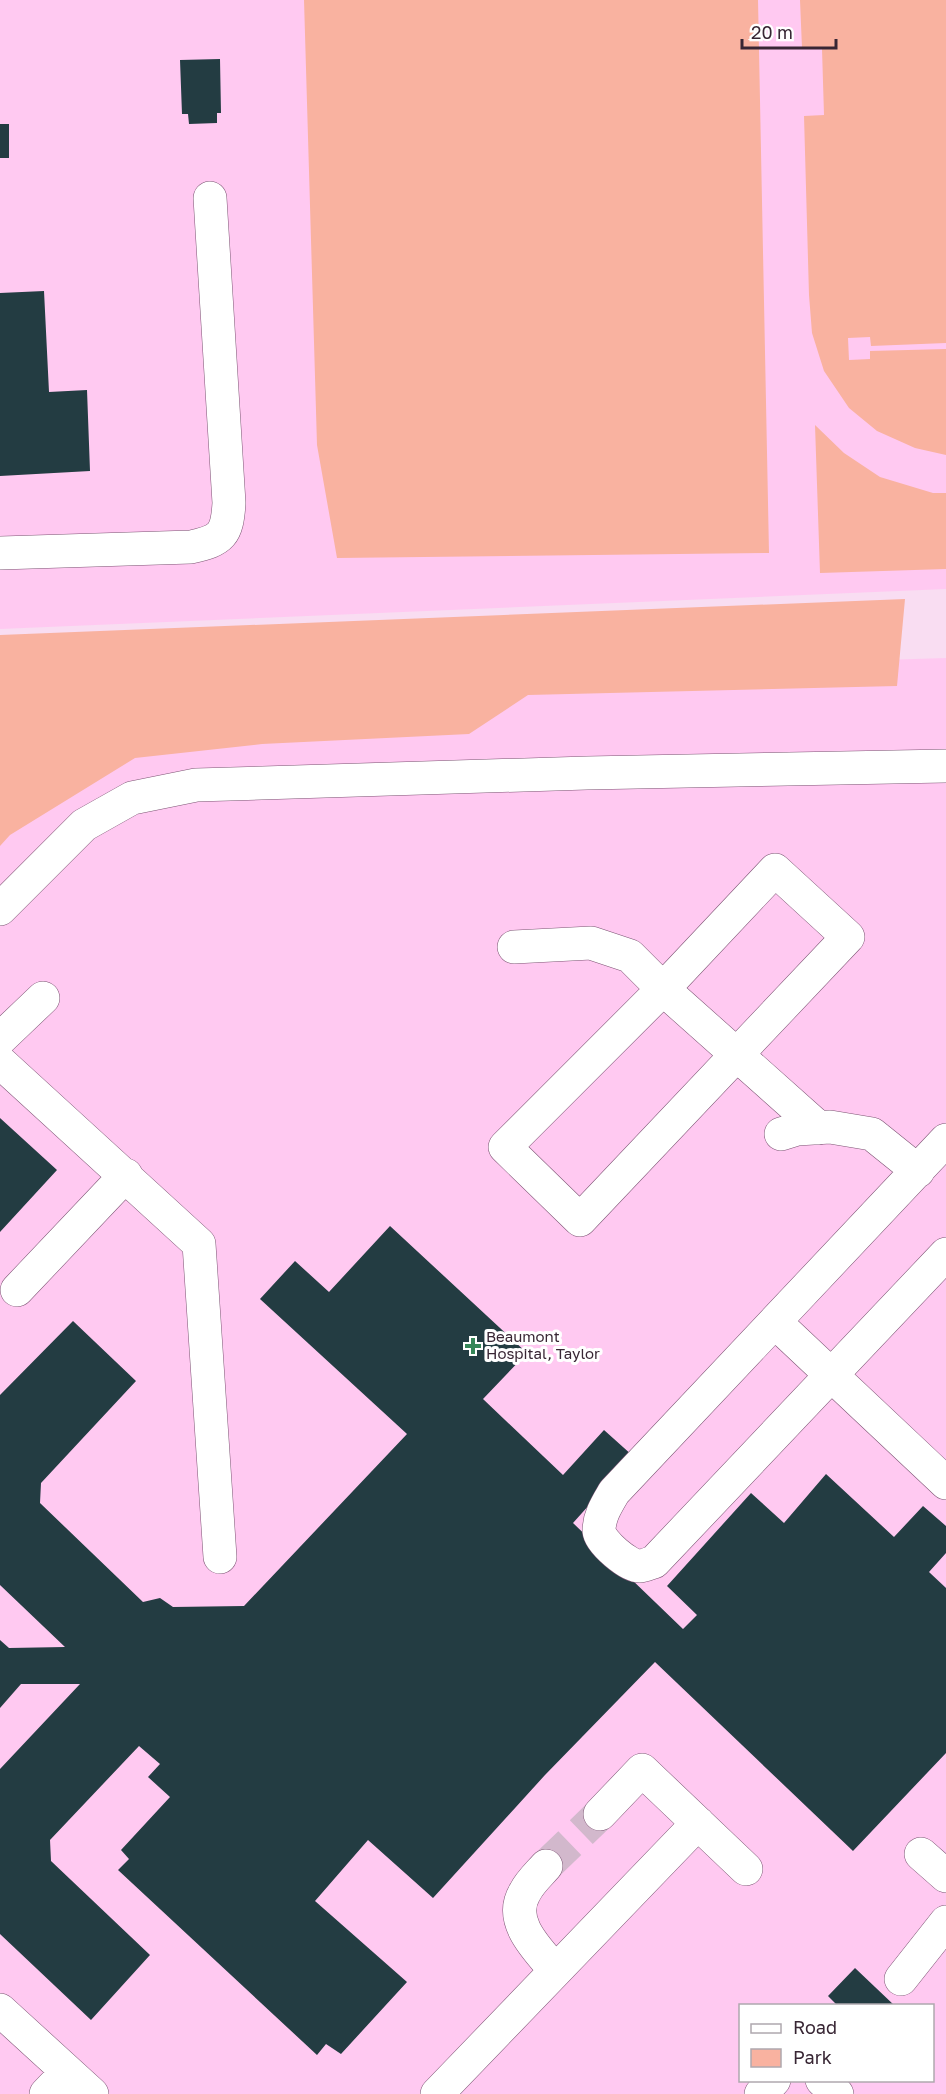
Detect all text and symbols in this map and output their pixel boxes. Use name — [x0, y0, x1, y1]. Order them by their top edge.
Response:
scale bar — [742, 12, 836, 50]
text: 20 m — [751, 21, 793, 43]
place label: Beaumont Hospital, Taylor — [486, 1327, 600, 1362]
marker: Beaumont Hospital, Taylor — [464, 1337, 482, 1355]
legend — [739, 2004, 934, 2082]
text: Road — [793, 2016, 837, 2038]
text: Park — [793, 2046, 832, 2068]

